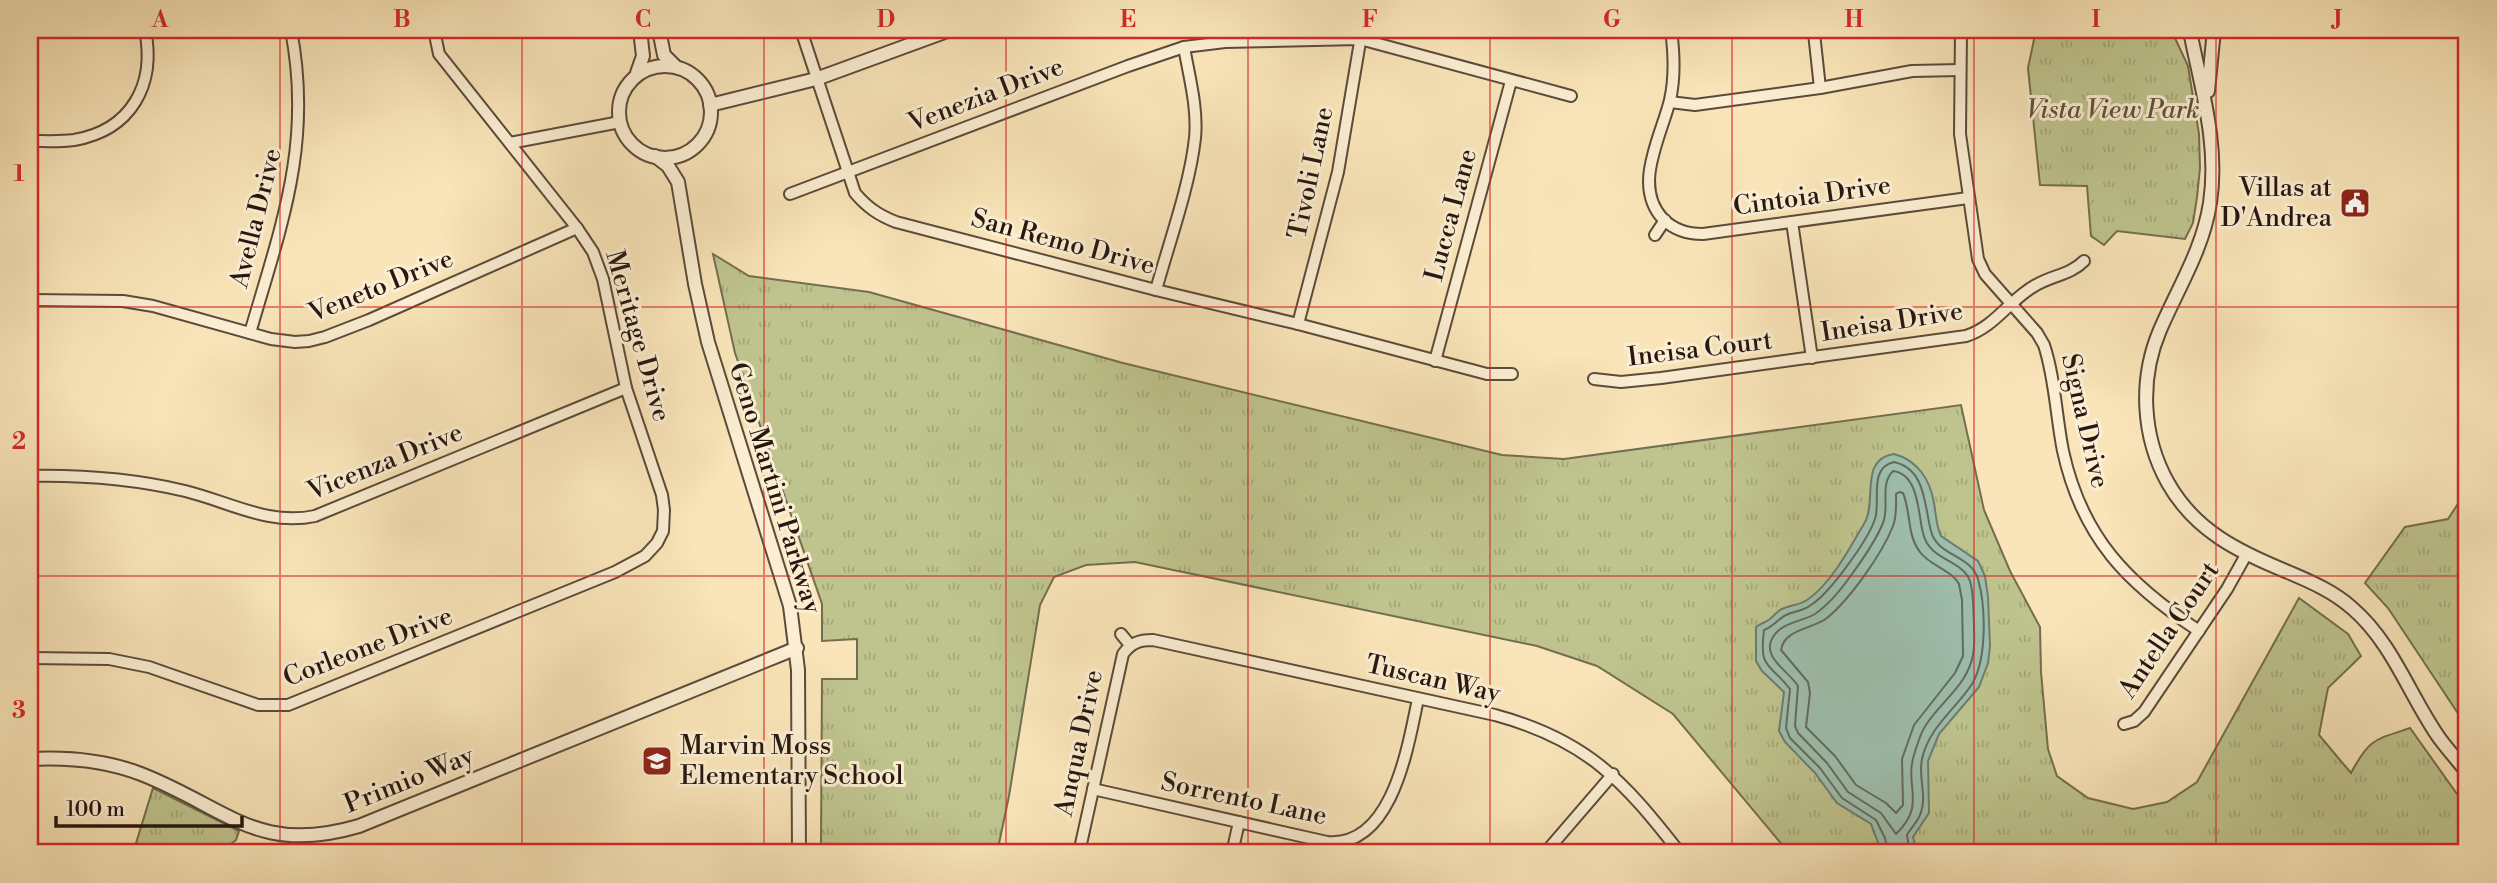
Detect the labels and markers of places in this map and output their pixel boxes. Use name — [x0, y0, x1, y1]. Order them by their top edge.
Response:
place label: Villas at D'Andrea — [2221, 172, 2333, 234]
public building icon: Villas at D'Andrea — [2338, 186, 2372, 220]
place label: Marvin Moss Elementary School — [680, 730, 904, 792]
school or university icon: Marvin Moss Elementary School — [640, 744, 674, 778]

